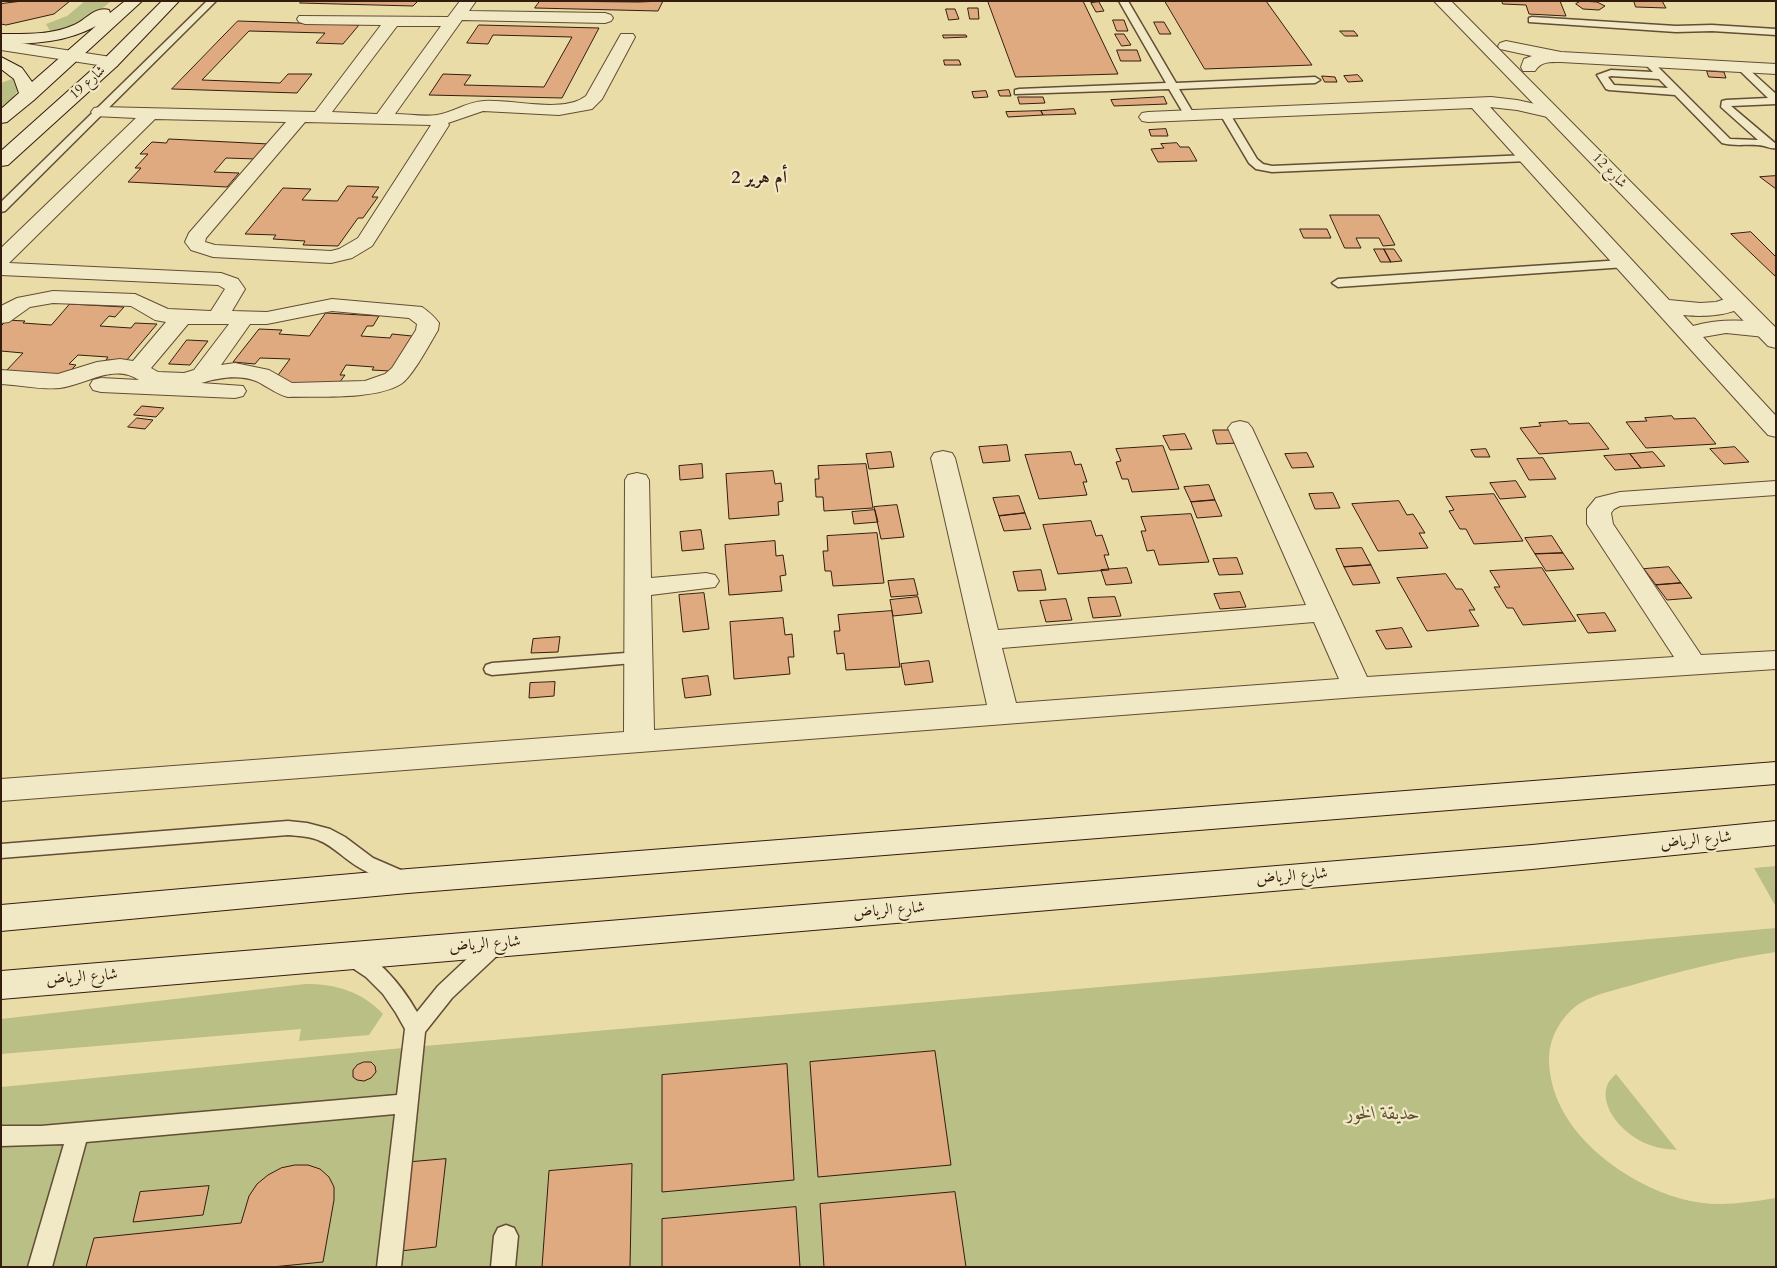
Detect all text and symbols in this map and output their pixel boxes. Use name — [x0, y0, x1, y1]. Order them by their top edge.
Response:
street label: شارع 19 — [67, 63, 109, 103]
street label: شارع 12 — [1588, 150, 1630, 192]
district label: أم هرير 2 — [731, 168, 787, 190]
street label: شارع الرياض — [1659, 828, 1733, 854]
street label: شارع الرياض — [1255, 864, 1329, 890]
street label: شارع الرياض — [852, 898, 926, 924]
street label: شارع الرياض — [448, 932, 522, 958]
street label: شارع الرياض — [45, 965, 119, 991]
park label: حديقة الخور — [1346, 1104, 1420, 1126]

